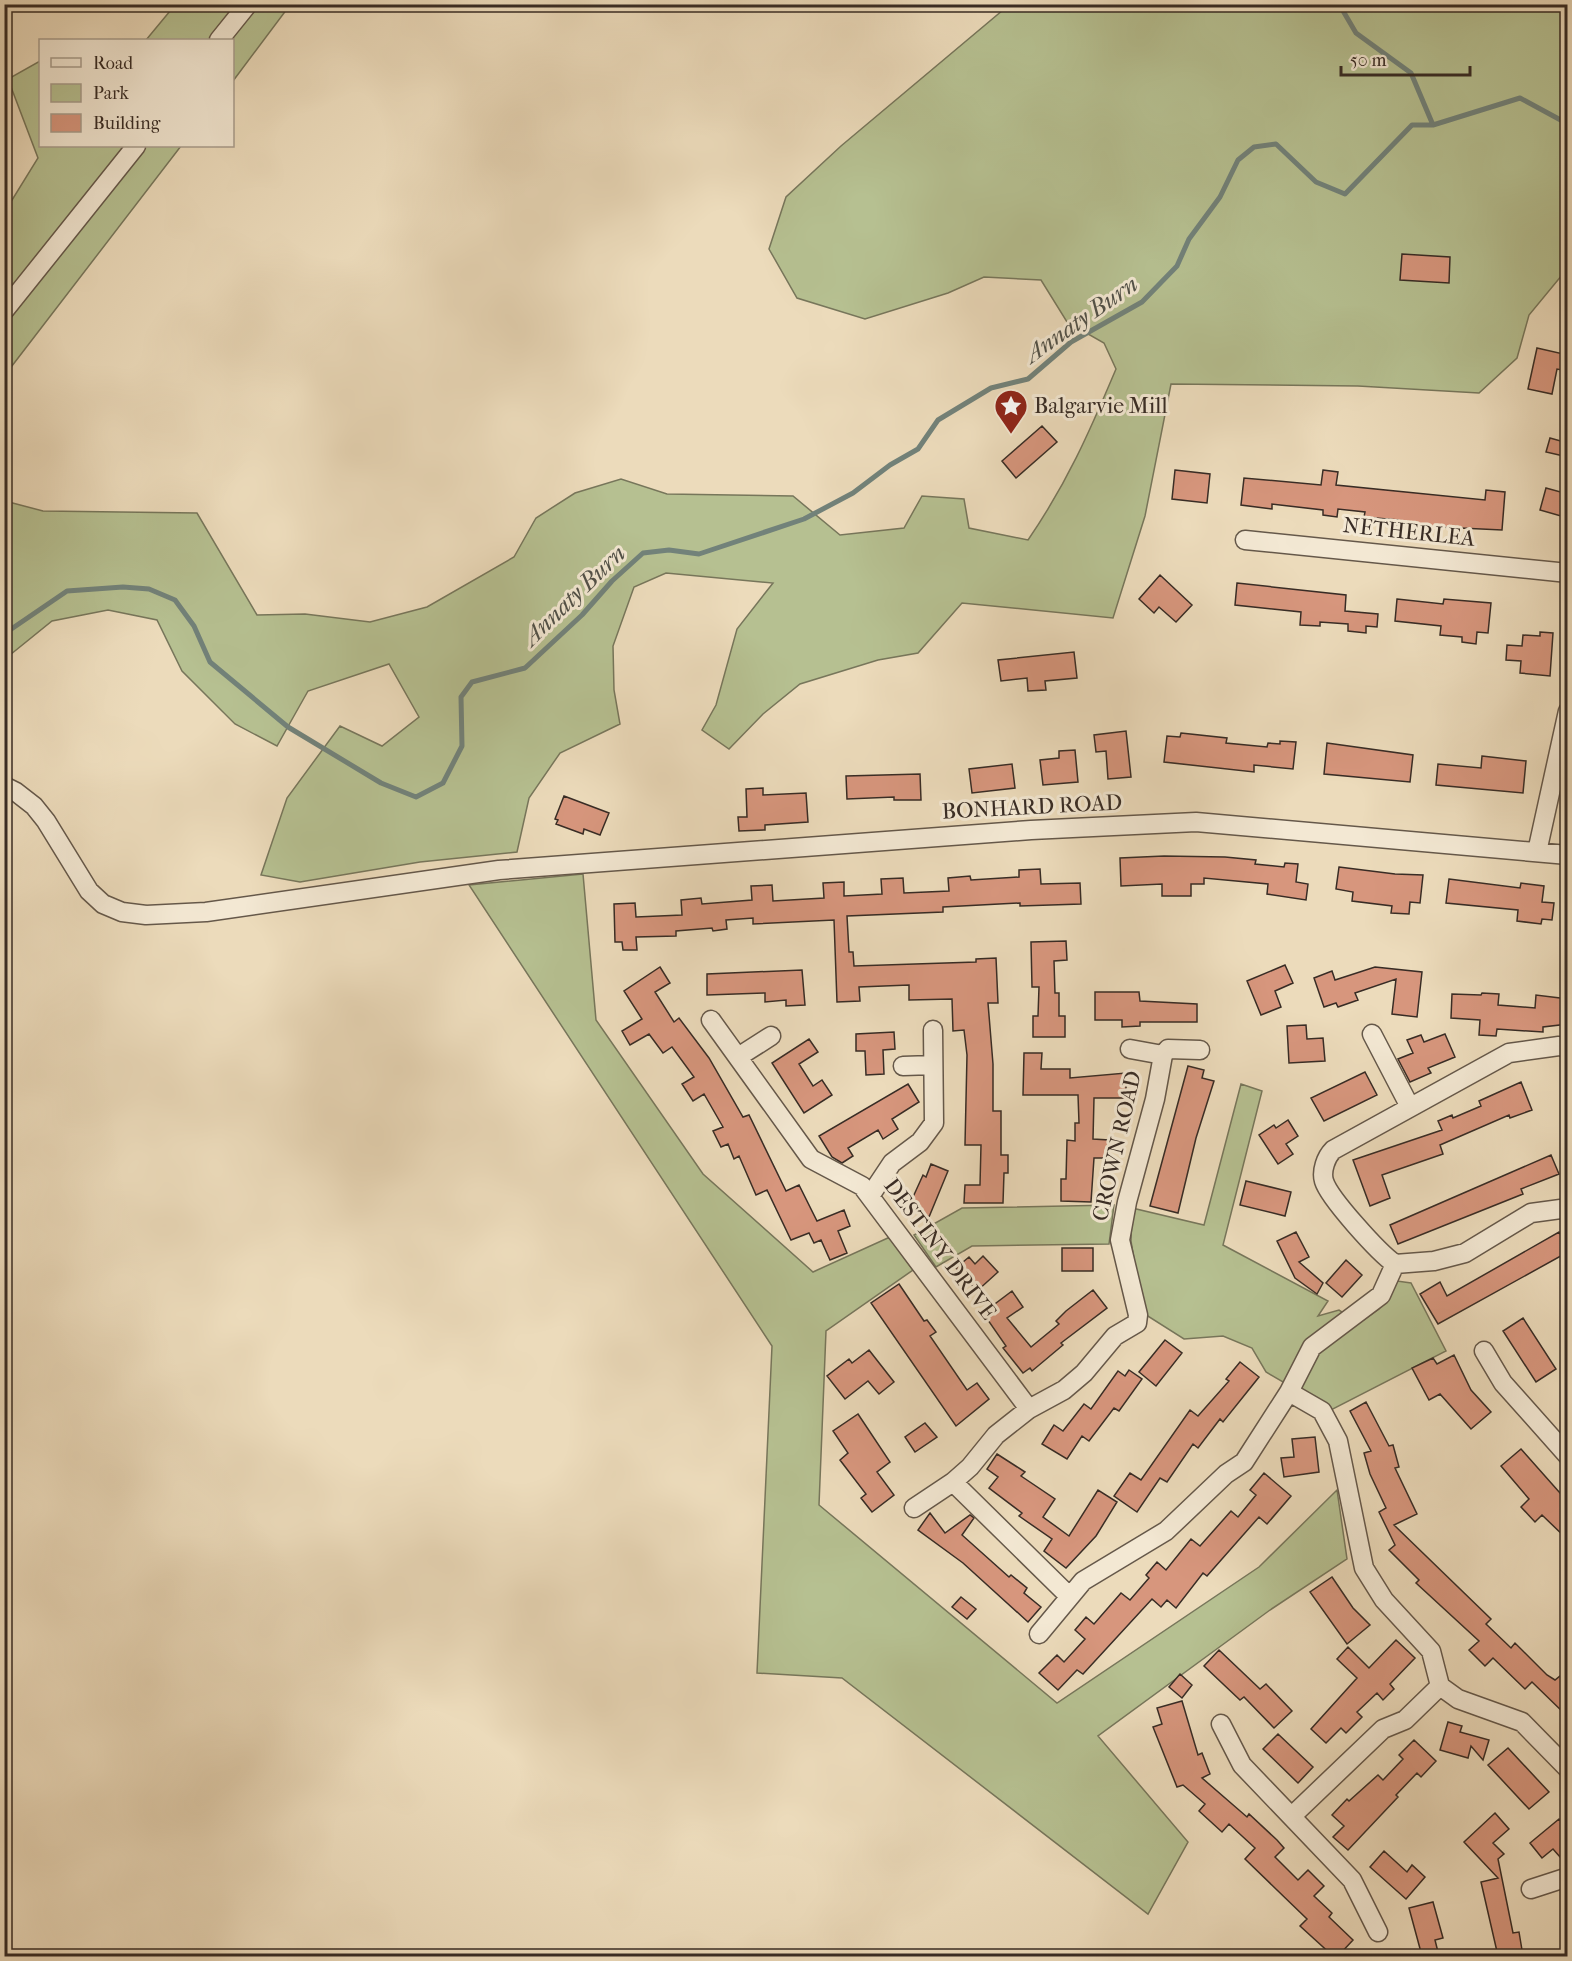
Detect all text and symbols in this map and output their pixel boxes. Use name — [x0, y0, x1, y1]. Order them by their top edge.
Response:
legend — [39, 39, 234, 147]
scale bar — [1341, 39, 1470, 77]
text: 50 m — [1350, 50, 1387, 71]
text: Road — [93, 53, 133, 74]
text: Park — [93, 83, 130, 104]
text: Building — [93, 113, 161, 134]
water label: Annaty Burn — [1017, 270, 1143, 370]
place icon: Balgarvie Mill — [993, 388, 1029, 435]
place label: Balgarvie Mill — [1034, 393, 1168, 419]
street label: NETHERLEA — [1342, 512, 1477, 552]
water label: Annaty Burn — [515, 539, 631, 653]
street label: BONHARD ROAD — [941, 789, 1123, 825]
street label: CROWN ROAD — [1087, 1068, 1147, 1224]
street label: DESTINY DRIVE — [878, 1173, 1002, 1325]

